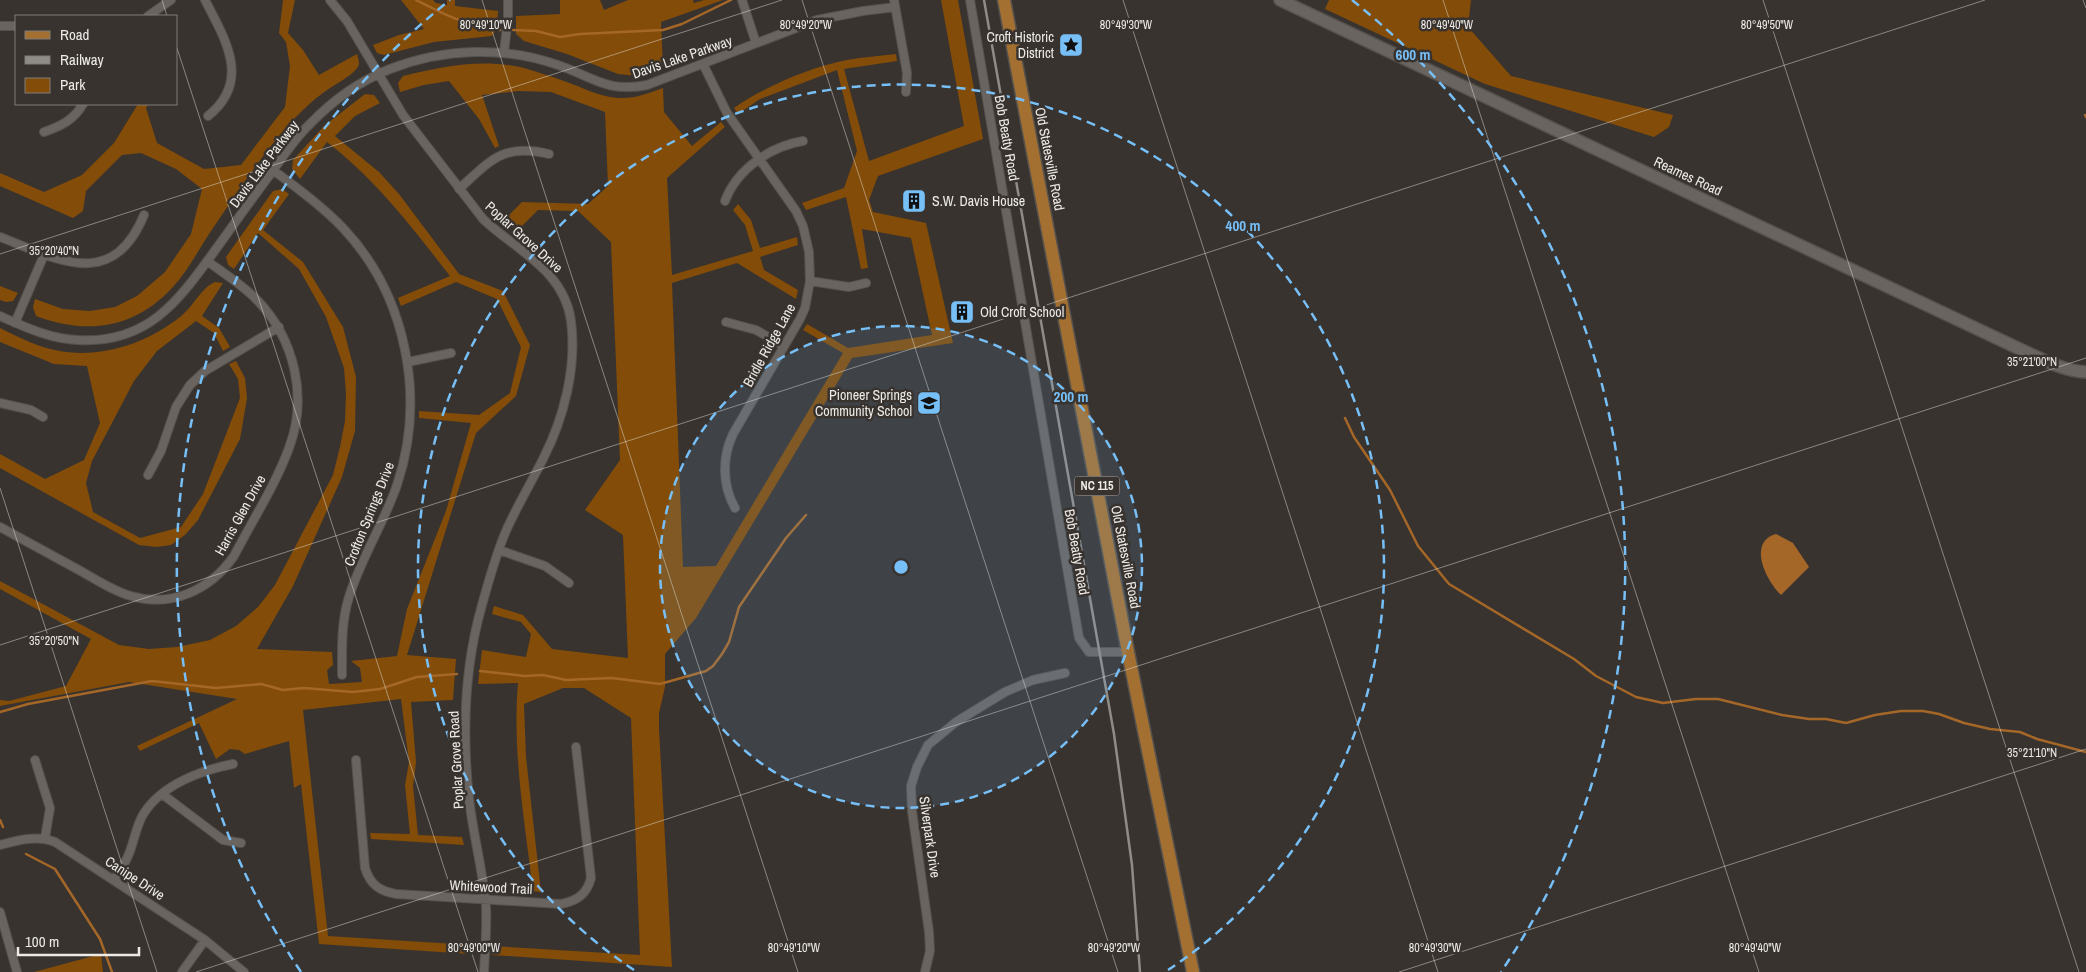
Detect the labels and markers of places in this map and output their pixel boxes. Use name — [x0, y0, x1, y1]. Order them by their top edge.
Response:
place label: Croft Historic District — [986, 28, 1054, 62]
place icon: Croft Historic District — [1058, 32, 1084, 58]
building icon: S.W. Davis House — [901, 188, 927, 214]
place label: S.W. Davis House — [932, 192, 1025, 210]
building icon: Old Croft School — [949, 299, 975, 325]
place label: Old Croft School — [980, 303, 1064, 321]
place label: Pioneer Springs Community School — [815, 386, 912, 420]
school or university icon: Pioneer Springs Community School — [916, 390, 942, 416]
centre of rings — [892, 558, 910, 576]

